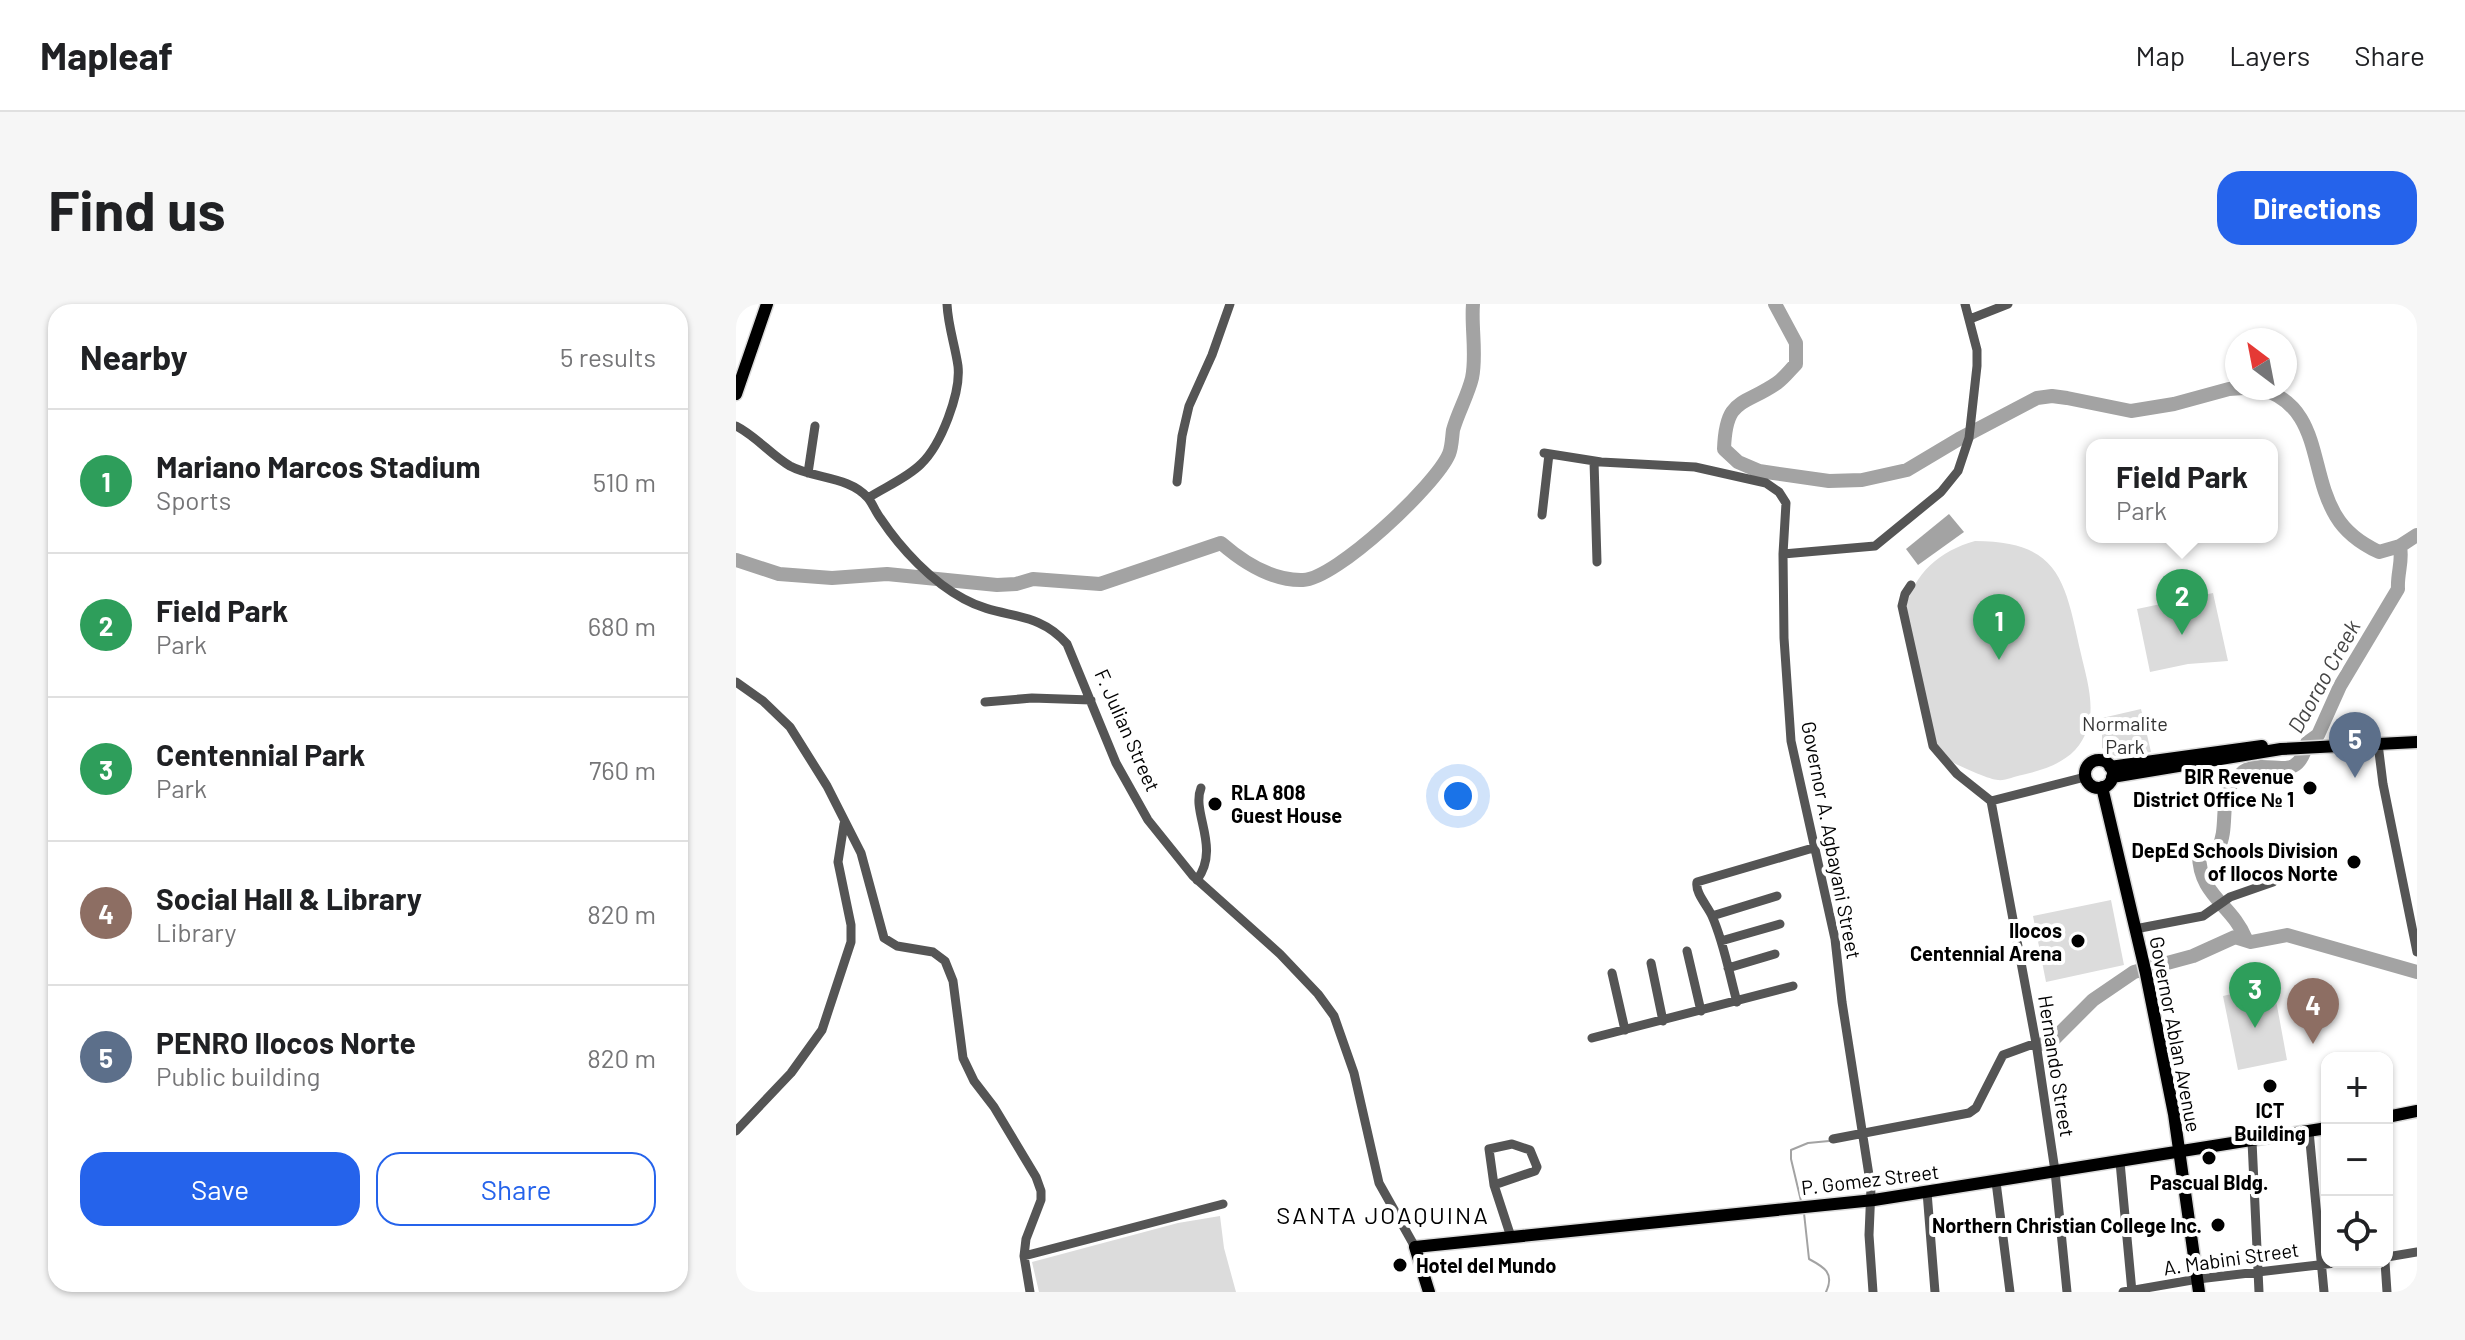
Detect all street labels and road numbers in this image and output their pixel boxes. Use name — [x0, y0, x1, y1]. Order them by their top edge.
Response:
street label: F. Julian Street — [1090, 665, 1166, 795]
street label: Governor A. Agbayani Street — [1797, 719, 1867, 961]
street label: Governor Ablan Avenue — [2145, 934, 2207, 1134]
street label: Hernando Street — [2034, 993, 2080, 1139]
street label: P. Gomez Street — [1800, 1159, 1940, 1199]
street label: A. Mabini Street — [2162, 1237, 2300, 1279]

